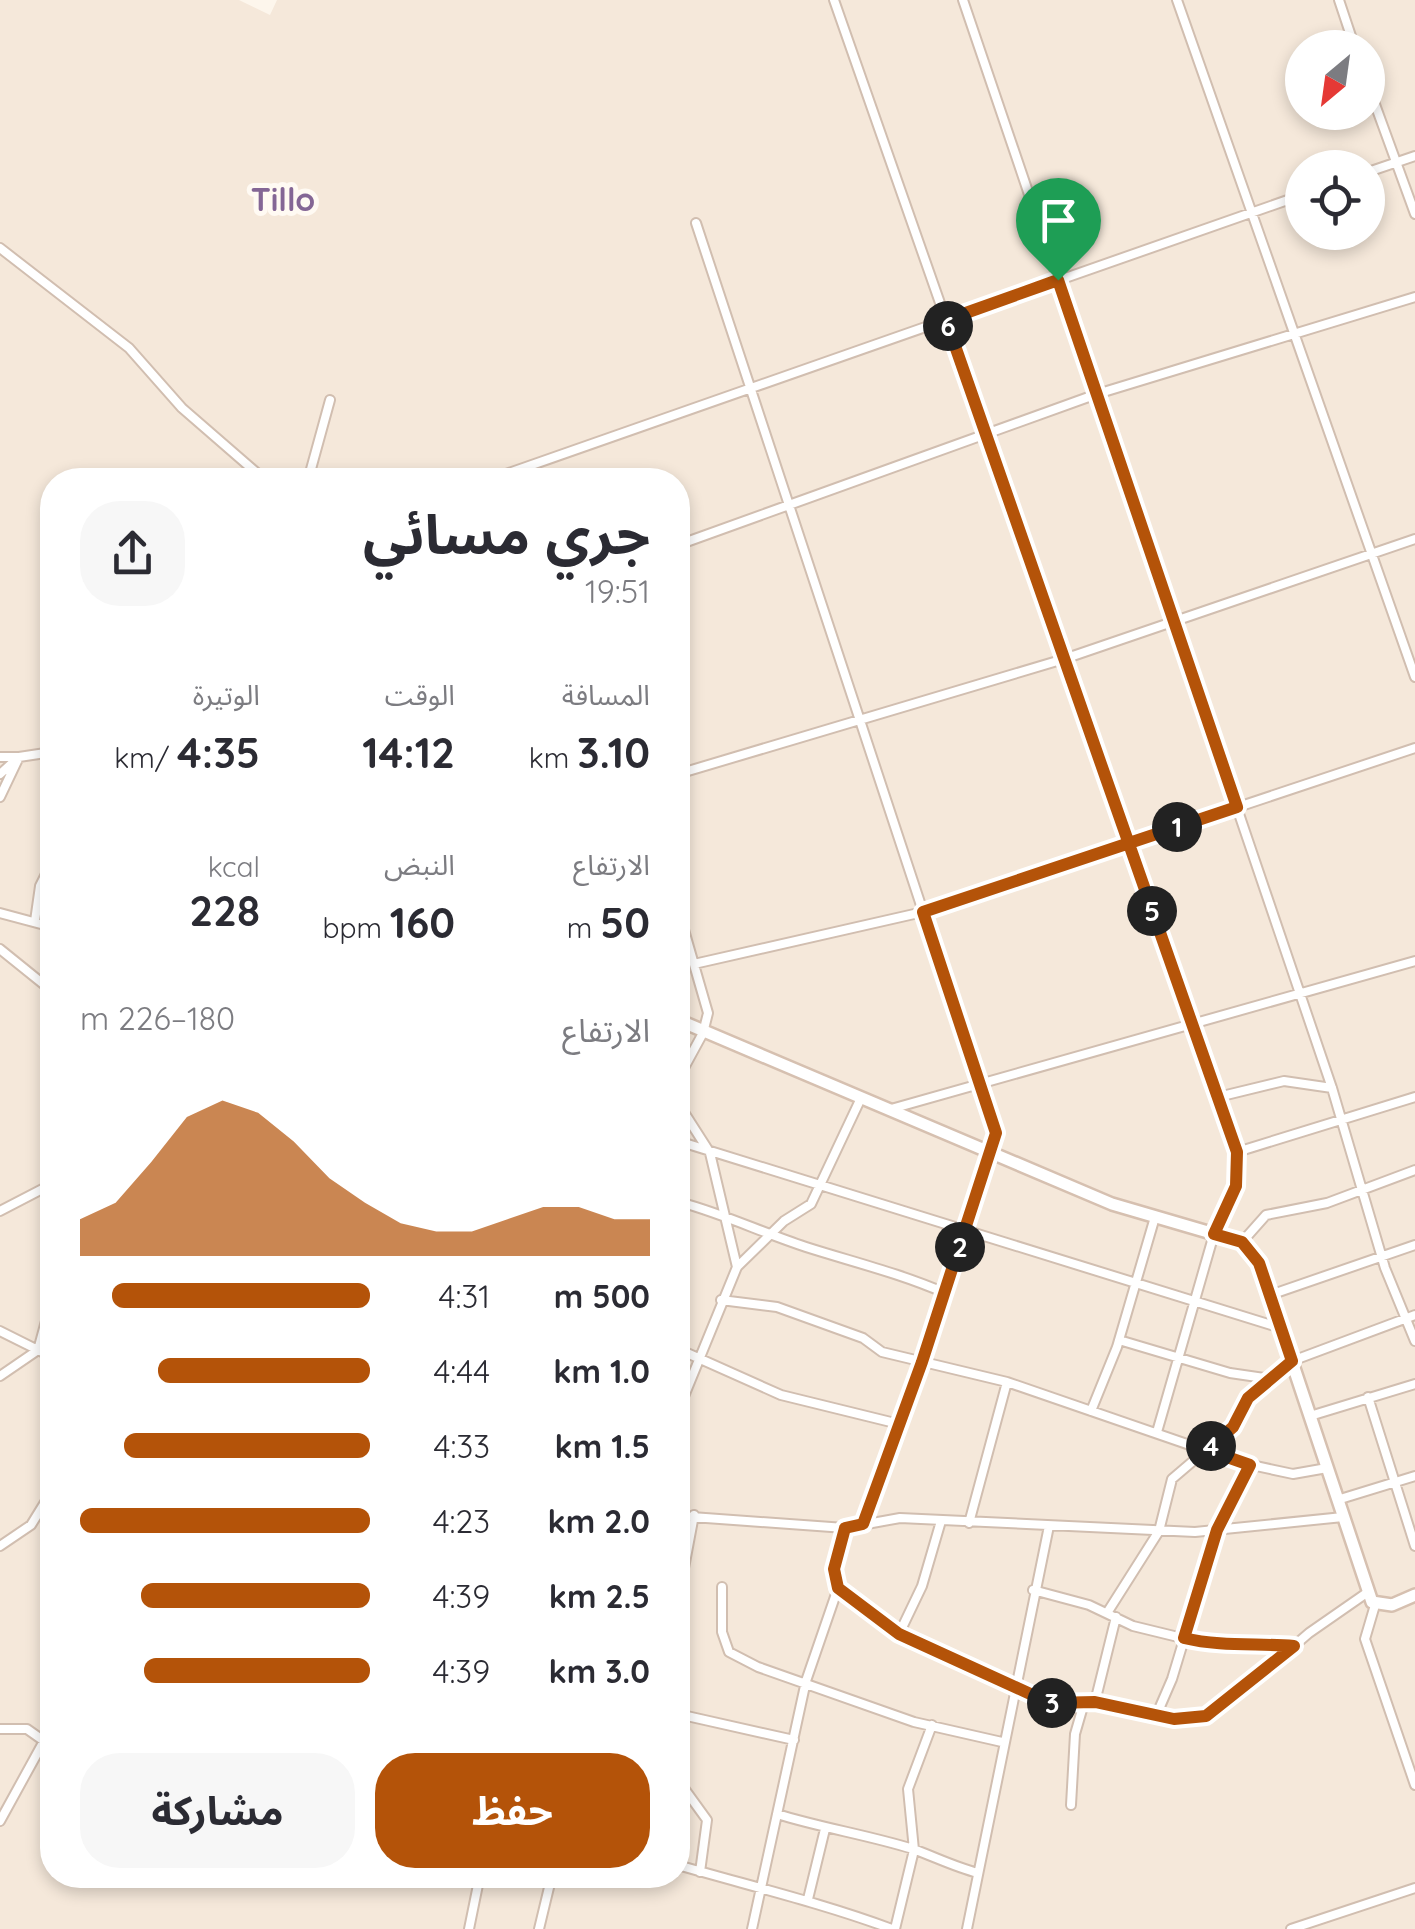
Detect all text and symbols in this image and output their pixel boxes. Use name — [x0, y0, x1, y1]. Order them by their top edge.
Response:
north arrow — [1285, 30, 1385, 130]
map controls — [1285, 30, 1385, 250]
button: locate — [1285, 150, 1385, 250]
pin — [1016, 178, 1101, 281]
district label: Tillo — [251, 179, 315, 219]
icon: arrive — [1031, 193, 1086, 248]
pin: 6 — [923, 301, 973, 351]
text: 6 — [940, 308, 956, 343]
text: جري مسائي — [363, 499, 650, 568]
button: share — [80, 501, 185, 606]
text: 19:51 — [585, 571, 650, 611]
text: الوتيرة — [193, 677, 260, 712]
text: الوقت — [385, 677, 455, 712]
text: المسافة — [562, 677, 650, 712]
text: 4:35 — [177, 726, 260, 779]
text: 14:12 — [362, 726, 455, 779]
text: 3.10 — [577, 726, 650, 779]
text: /km — [114, 740, 177, 775]
text: km — [529, 740, 577, 775]
pin: 1 — [1152, 802, 1202, 852]
text: 1 — [1172, 809, 1182, 844]
text: النبض — [384, 847, 455, 882]
text: الارتفاع — [573, 847, 650, 882]
text: kcal — [208, 849, 260, 884]
text: 228 — [189, 884, 260, 937]
pin: 5 — [1127, 886, 1177, 936]
text: 5 — [1144, 893, 1160, 928]
text: 160 — [390, 896, 455, 949]
text: 50 — [600, 896, 650, 949]
text: bpm — [323, 910, 390, 945]
text: m — [567, 910, 600, 945]
text: 180–226 m — [80, 998, 235, 1038]
text: الارتفاع — [562, 1010, 650, 1050]
pin: 2 — [935, 1222, 985, 1272]
text: 2 — [952, 1229, 968, 1264]
text: 4:31 — [439, 1276, 490, 1316]
text: 500 m — [554, 1276, 650, 1316]
text: 4:44 — [433, 1351, 490, 1391]
text: 1.0 km — [553, 1351, 650, 1391]
pin: 4 — [1186, 1421, 1236, 1471]
text: 4:33 — [434, 1426, 490, 1466]
text: 1.5 km — [554, 1426, 650, 1466]
text: 4 — [1203, 1428, 1219, 1463]
text: 4:23 — [433, 1501, 490, 1541]
text: 2.0 km — [547, 1501, 650, 1541]
text: 4:39 — [433, 1576, 490, 1616]
text: 2.5 km — [549, 1576, 650, 1616]
text: 4:39 — [433, 1651, 490, 1691]
text: 3.0 km — [549, 1651, 650, 1691]
pin: 3 — [1027, 1678, 1077, 1728]
text: 3 — [1044, 1685, 1060, 1720]
button: مشاركة — [80, 1753, 355, 1868]
button: حفظ — [375, 1753, 650, 1868]

